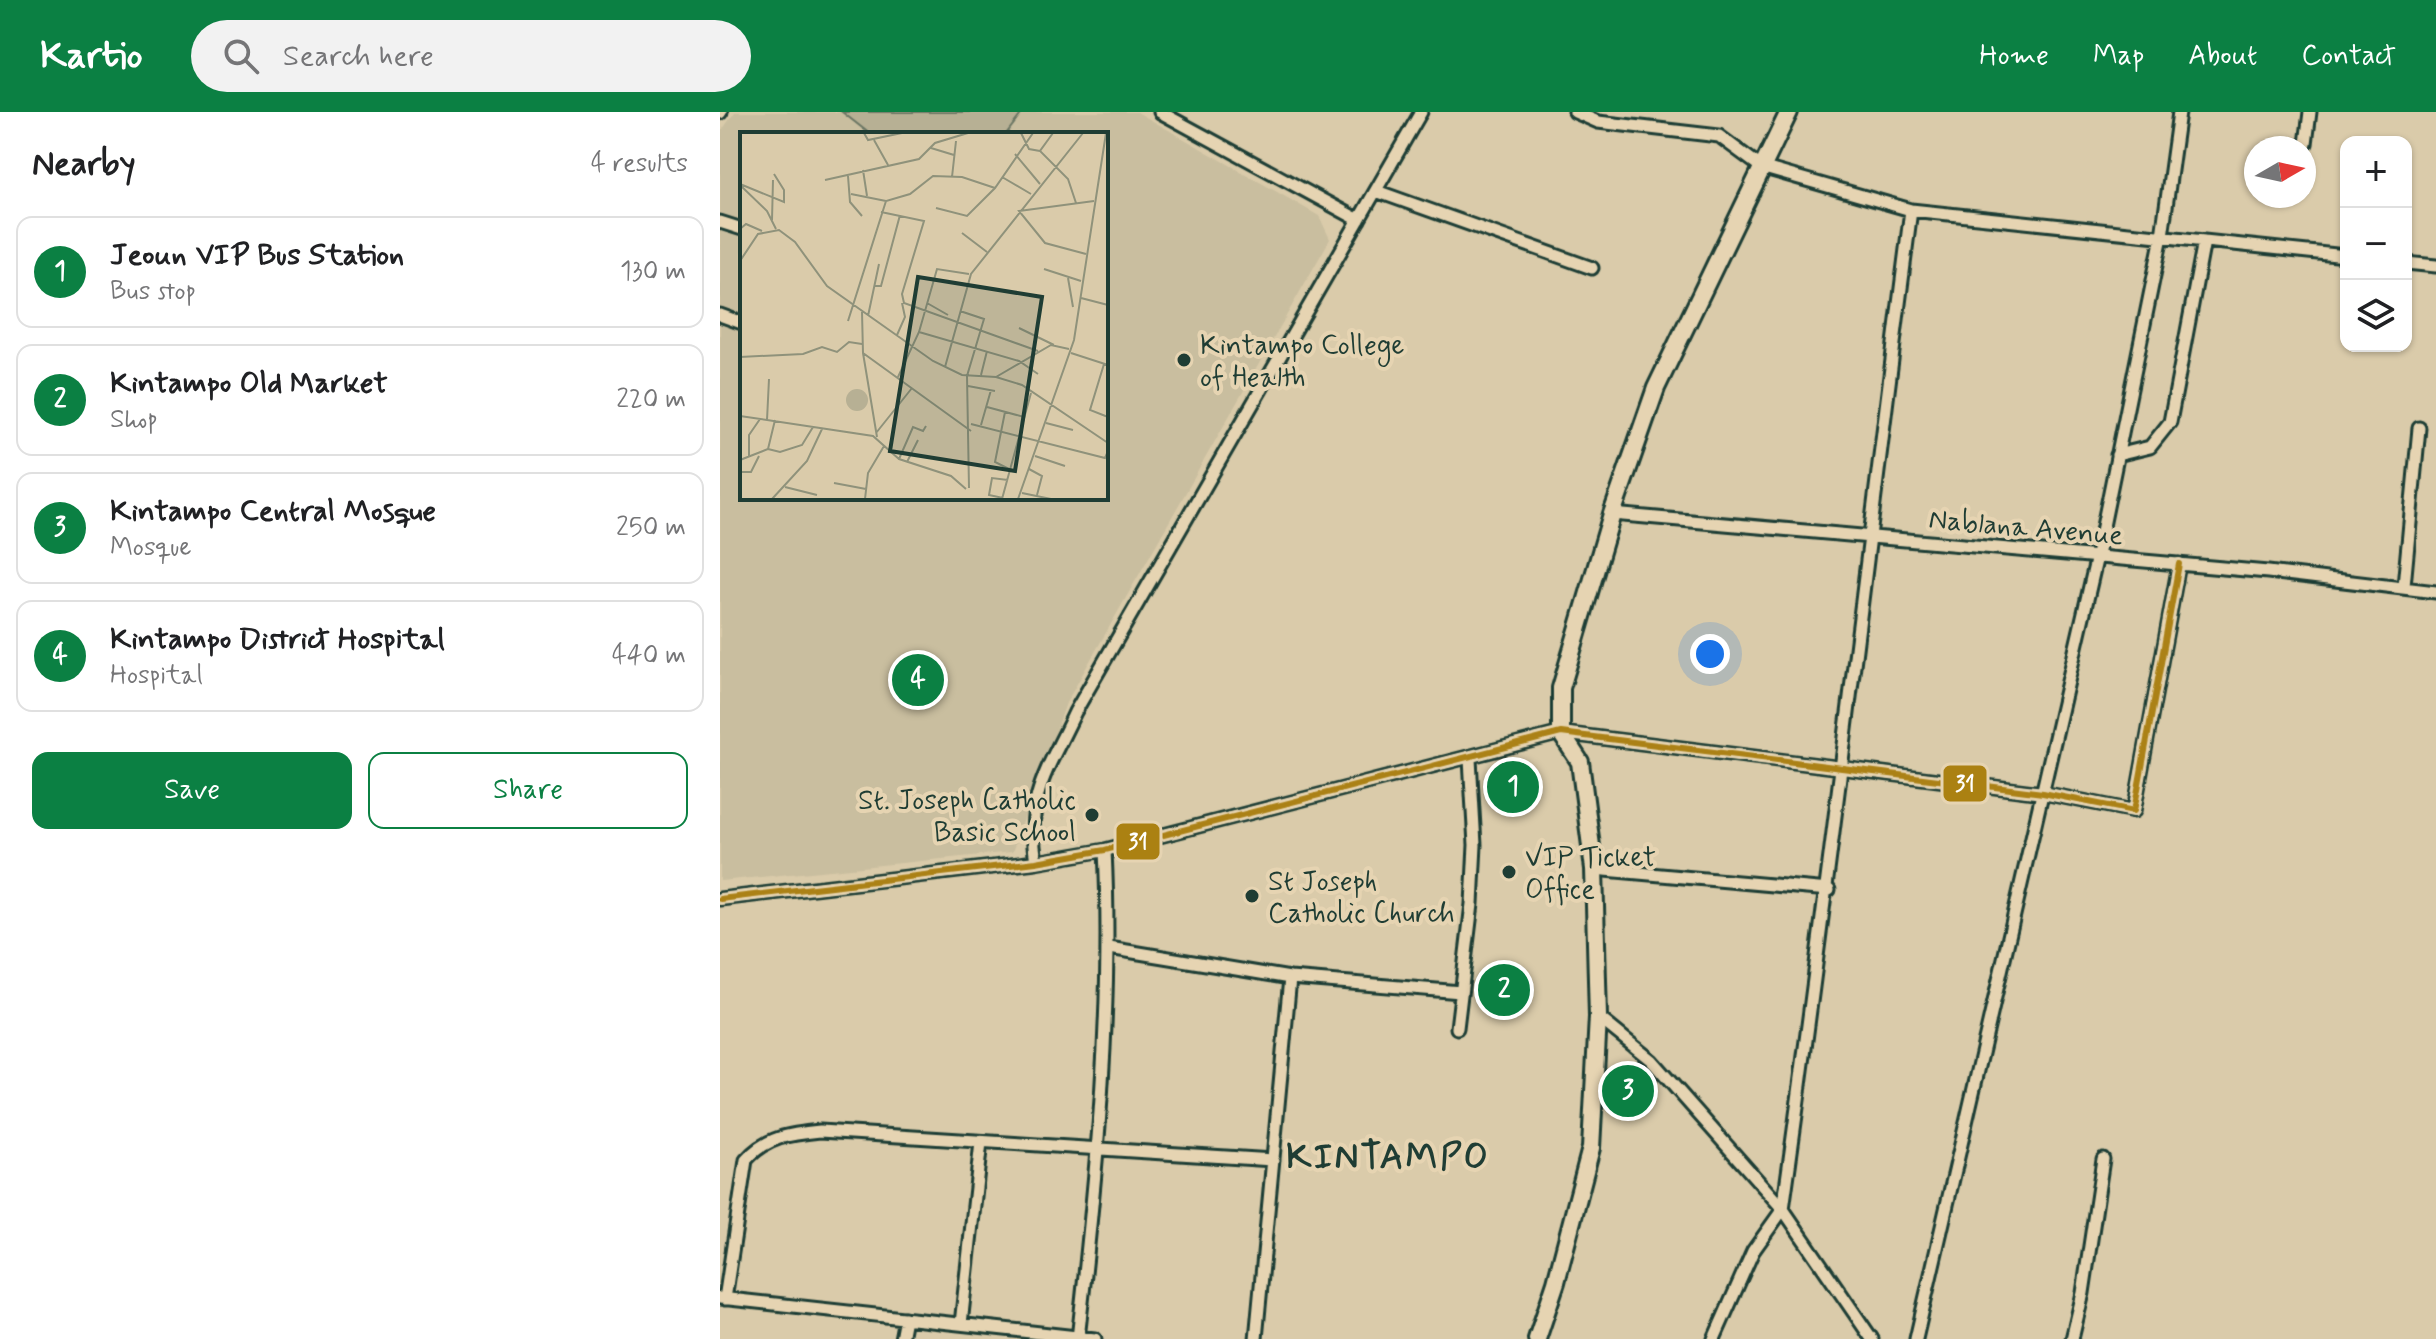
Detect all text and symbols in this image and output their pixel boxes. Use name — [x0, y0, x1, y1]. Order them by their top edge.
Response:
search box — [191, 20, 751, 92]
text: Kartio — [40, 32, 143, 81]
icon: search — [219, 34, 263, 78]
text: Search here — [283, 37, 434, 76]
text: Home — [1979, 38, 2049, 75]
text: Map — [2093, 38, 2144, 75]
text: About — [2188, 38, 2257, 75]
text: Contact — [2301, 38, 2396, 75]
inset map — [740, 132, 1108, 500]
north arrow — [2244, 136, 2316, 208]
map controls — [2340, 136, 2412, 352]
button: + — [2340, 136, 2412, 208]
text: Nearby — [32, 142, 136, 187]
text: 4 results — [591, 147, 688, 181]
button: − — [2340, 208, 2412, 280]
text: Jeoun VIP Bus Station — [110, 236, 404, 275]
text: 1 — [54, 255, 66, 289]
text: 130 m — [620, 255, 686, 289]
text: Bus stop — [110, 275, 196, 309]
button: layers — [2340, 280, 2412, 352]
place label: Kintampo College of Health — [1200, 328, 1405, 397]
marker: Kintampo College of Health — [1175, 351, 1193, 369]
text: Kintampo Old Market — [110, 364, 388, 403]
text: 2 — [54, 383, 66, 417]
text: 220 m — [616, 383, 686, 417]
text: Shop — [110, 403, 158, 437]
text: Kintampo Central Mosque — [110, 492, 436, 531]
street label: Nablana Avenue — [1927, 502, 2124, 555]
text: 3 — [54, 511, 66, 545]
text: 250 m — [616, 511, 686, 545]
text: Mosque — [110, 531, 192, 565]
text: Kintampo District Hospital — [110, 620, 445, 659]
your location — [1690, 634, 1730, 674]
text: 4 — [52, 639, 68, 673]
text: 440 m — [612, 639, 686, 673]
pin: 4 — [892, 650, 944, 710]
text: Hospital — [110, 659, 203, 693]
button: Save — [32, 752, 352, 829]
button: Share — [368, 752, 688, 829]
pin: 1 — [1487, 757, 1539, 817]
line badge: 31 — [1942, 764, 1988, 803]
text: 31 — [1955, 771, 1975, 799]
place label: St. Joseph Catholic Basic School — [858, 783, 1076, 852]
marker: St. Joseph Catholic Basic School — [1083, 806, 1101, 824]
line badge: 31 — [1115, 822, 1161, 861]
text: 31 — [1128, 829, 1148, 857]
place label: VIP Ticket Office — [1525, 840, 1656, 909]
marker: VIP Ticket Office — [1500, 863, 1518, 881]
place label: St Joseph Catholic Church — [1268, 864, 1455, 933]
marker: St Joseph Catholic Church — [1243, 887, 1261, 905]
pin: 2 — [1478, 960, 1530, 1020]
pin: 3 — [1602, 1061, 1654, 1121]
district label: KINTAMPO — [1286, 1135, 1490, 1182]

